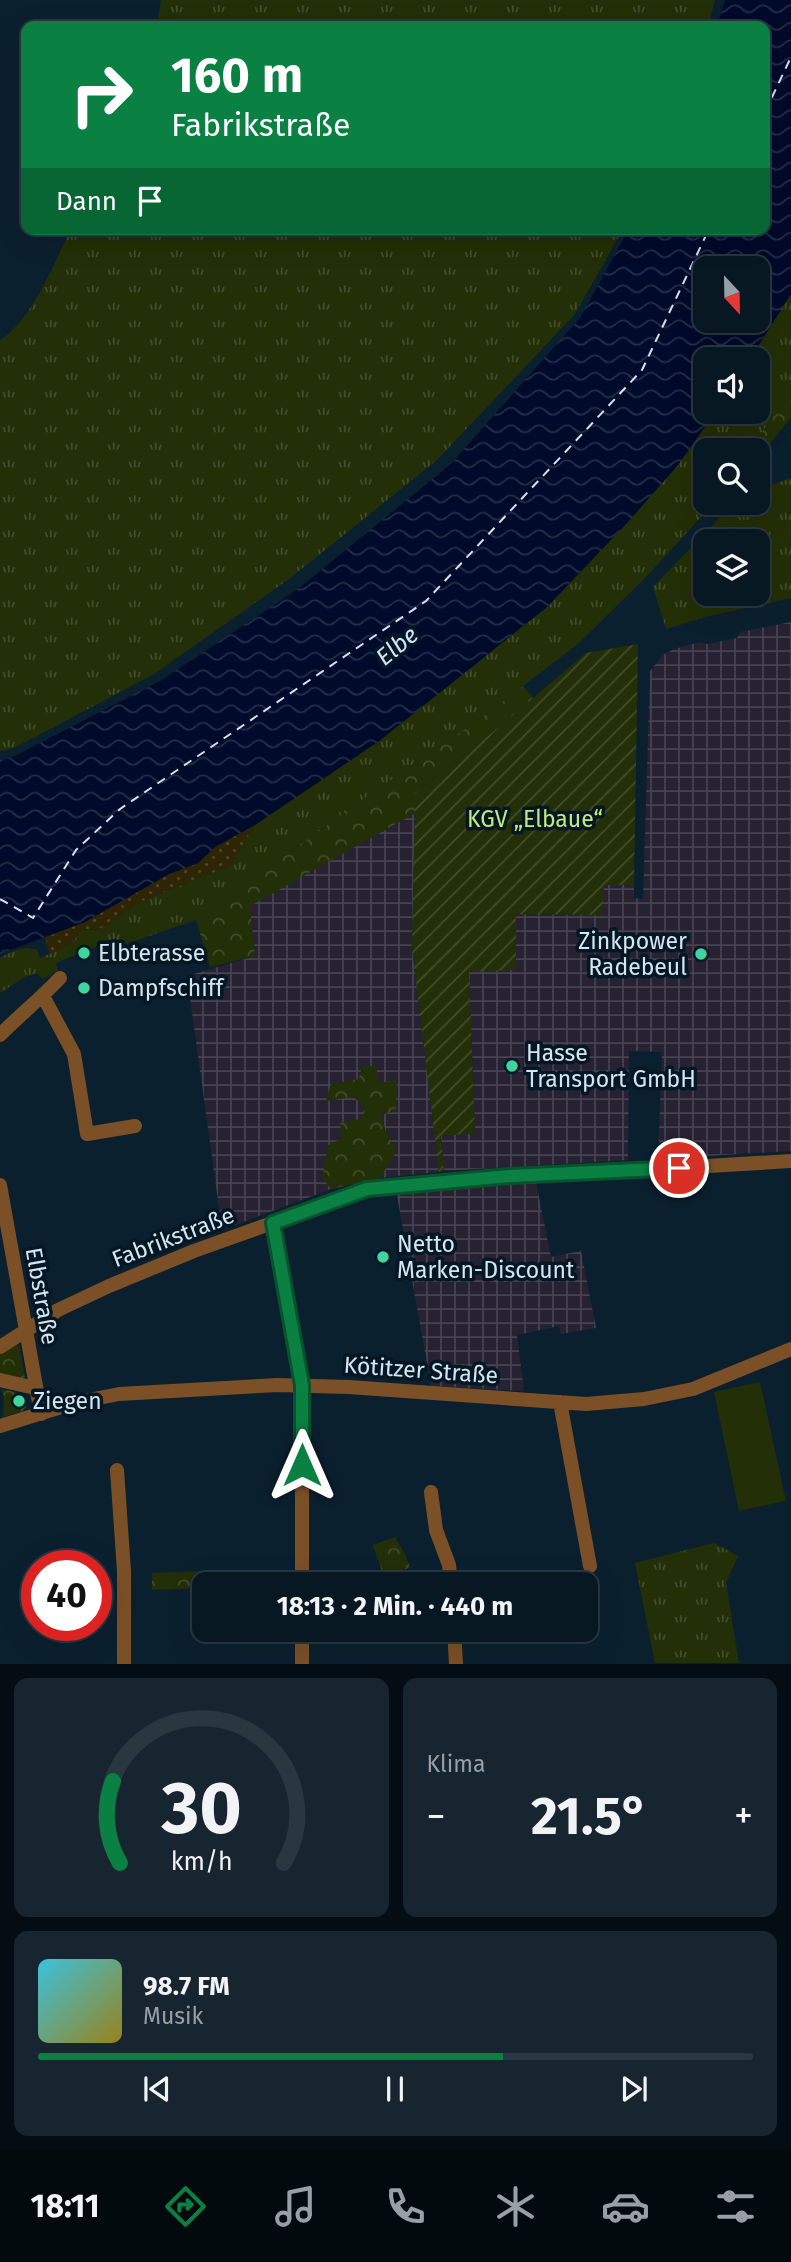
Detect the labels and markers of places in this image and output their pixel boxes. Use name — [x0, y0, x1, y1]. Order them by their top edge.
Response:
place label: Zinkpower Radebeul — [578, 927, 687, 981]
place label: Elbterasse — [98, 939, 205, 967]
marker: Elbterasse — [76, 945, 92, 961]
marker: Zinkpower Radebeul — [693, 946, 709, 962]
place label: Dampfschiff — [98, 974, 225, 1002]
marker: Dampfschiff — [76, 980, 92, 996]
place label: Hasse Transport GmbH — [526, 1039, 696, 1093]
marker: Hasse Transport GmbH — [504, 1058, 520, 1074]
pin — [649, 1138, 709, 1198]
place label: Netto Marken-Discount — [397, 1230, 575, 1284]
marker: Netto Marken-Discount — [375, 1249, 391, 1265]
place label: Ziegen — [33, 1387, 102, 1415]
marker: Ziegen — [11, 1393, 27, 1409]

